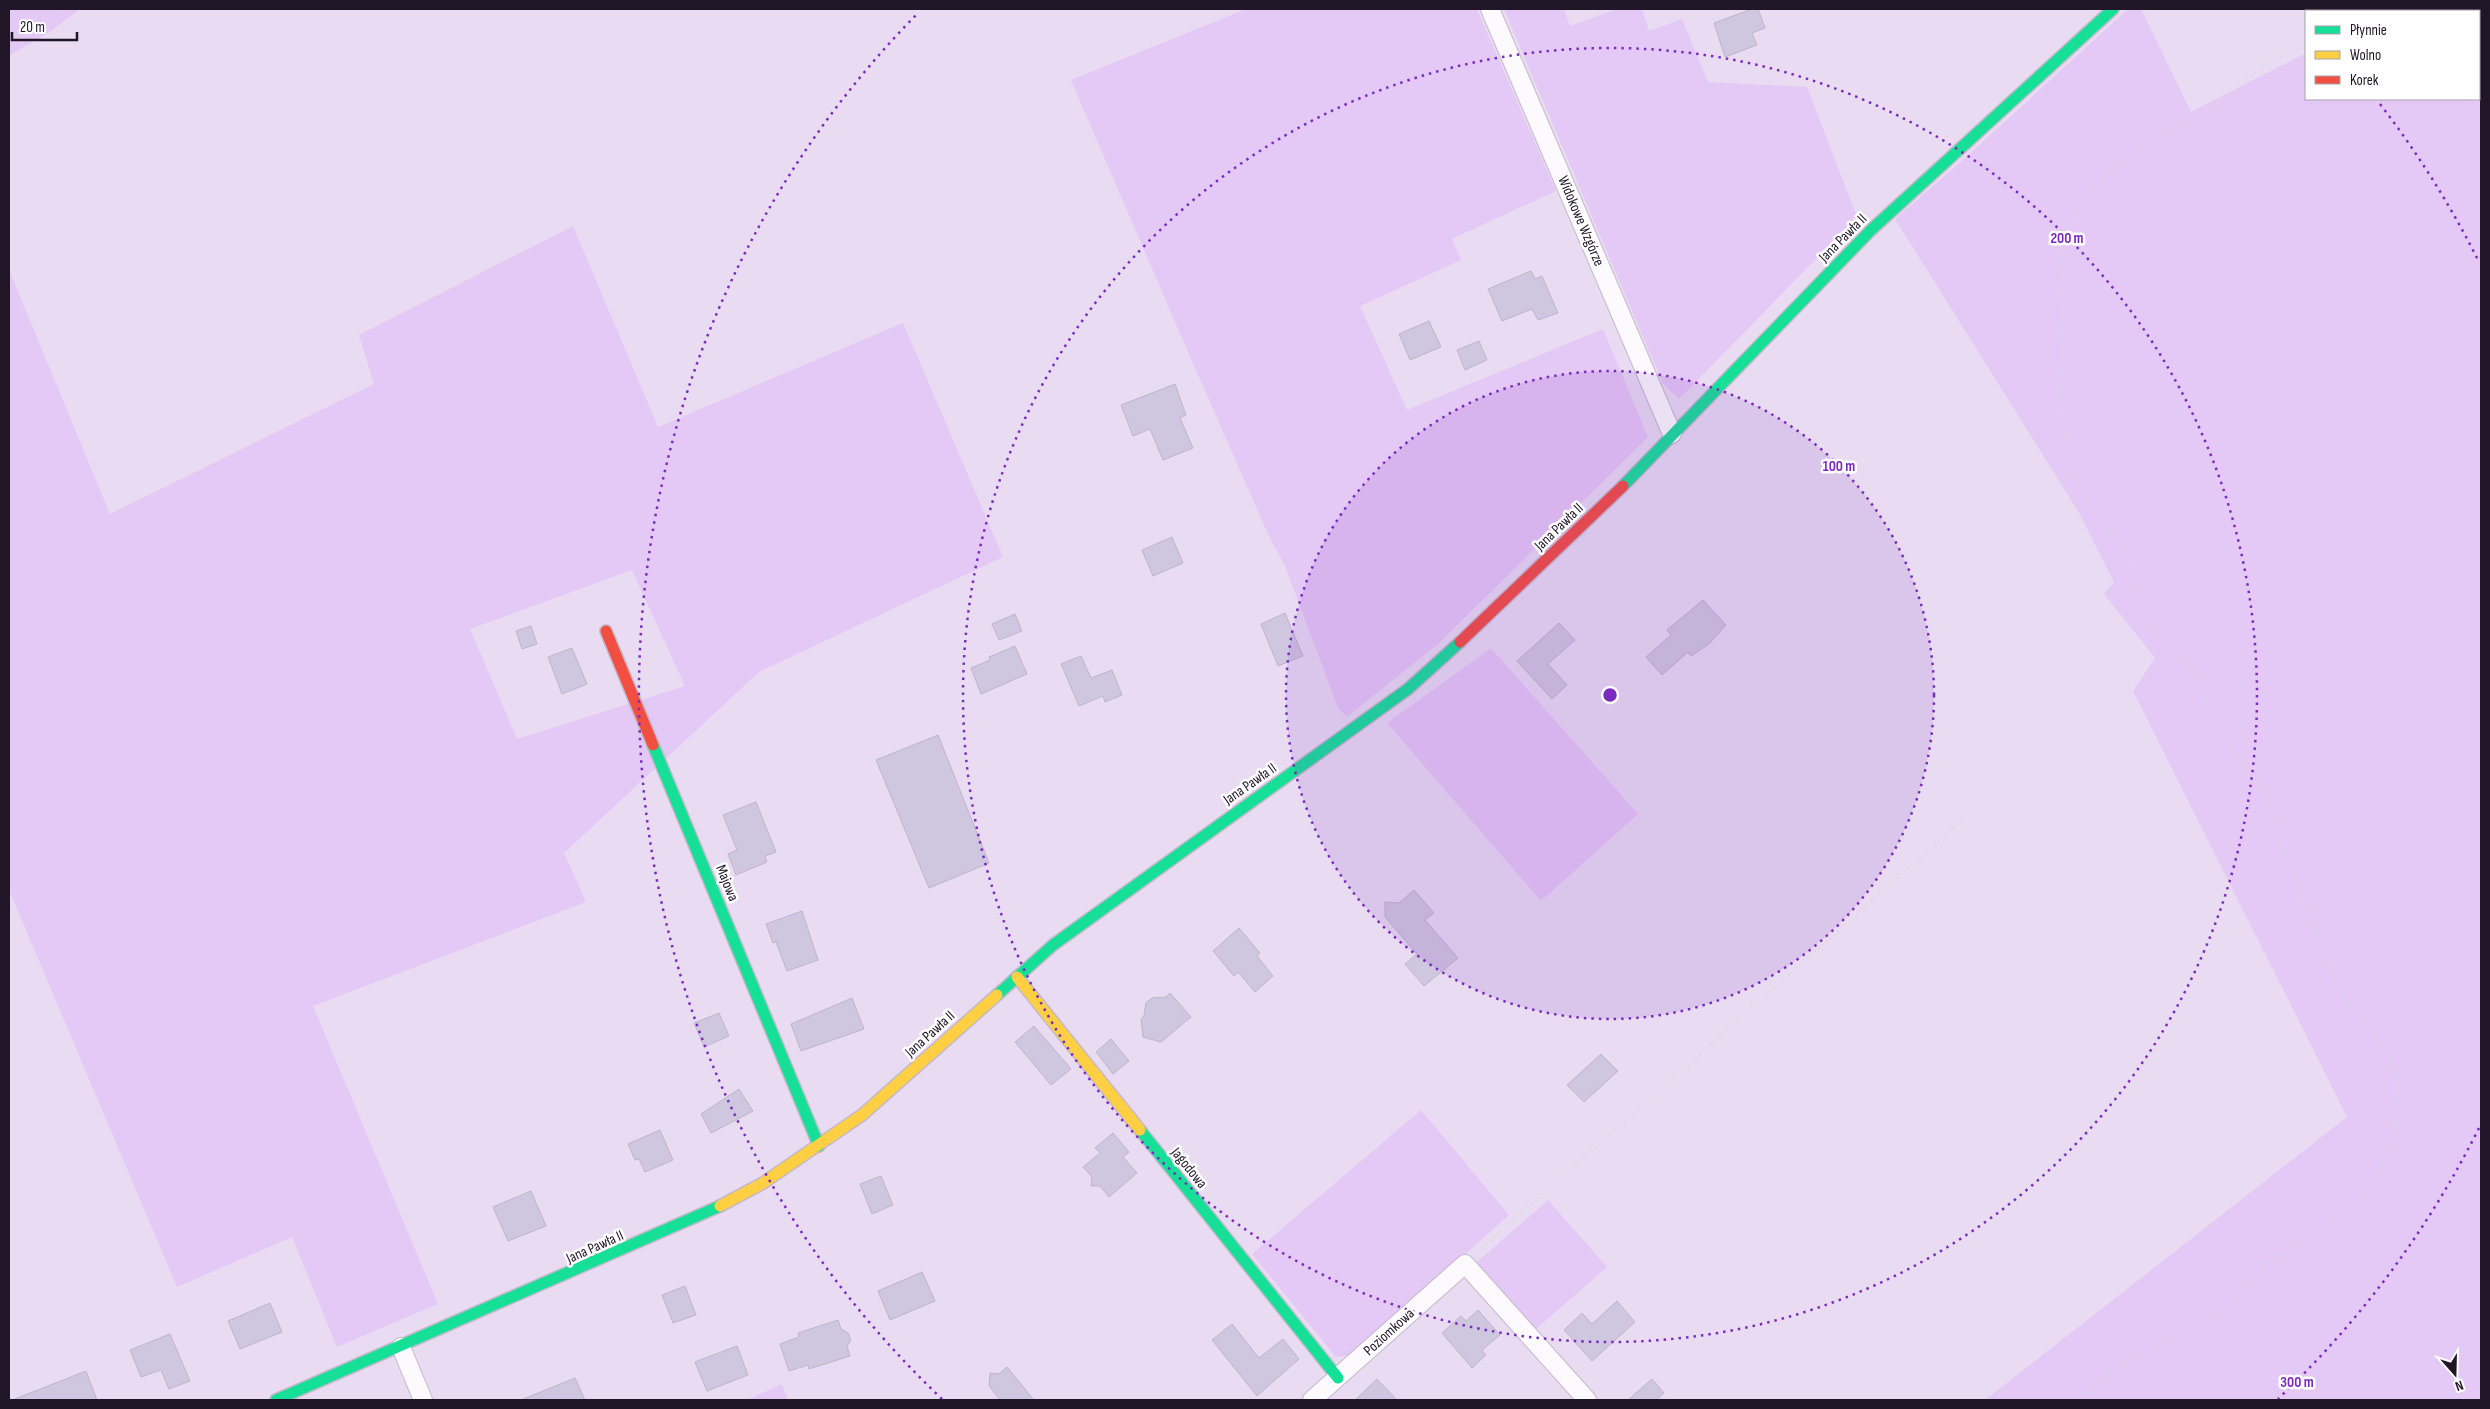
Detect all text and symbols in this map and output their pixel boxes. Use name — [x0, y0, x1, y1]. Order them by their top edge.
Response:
scale bar — [12, 10, 78, 42]
legend — [2305, 10, 2480, 100]
text: 20 m — [20, 18, 45, 37]
text: Płynnie — [2350, 21, 2387, 40]
text: Wolno — [2350, 46, 2381, 65]
text: Korek — [2350, 71, 2379, 90]
street label: Widokowe Wzgórze — [1553, 173, 1609, 269]
street label: Jana Pawła II — [1814, 210, 1871, 267]
text: 200 m — [2050, 229, 2084, 248]
text: 100 m — [1823, 457, 1855, 476]
street label: Jana Pawła II — [1530, 499, 1587, 556]
centre of rings — [1601, 686, 1619, 704]
street label: Jana Pawła II — [1219, 759, 1280, 810]
street label: Majowa — [711, 862, 743, 904]
street label: Jana Pawła II — [900, 1007, 959, 1062]
street label: Jagodowa — [1166, 1143, 1211, 1193]
street label: Jana Pawła II — [562, 1226, 627, 1268]
street label: Poziomkowa — [1360, 1304, 1419, 1360]
north arrow — [2430, 1349, 2480, 1399]
text: 300 m — [2280, 1373, 2314, 1392]
text: N — [2453, 1376, 2466, 1395]

